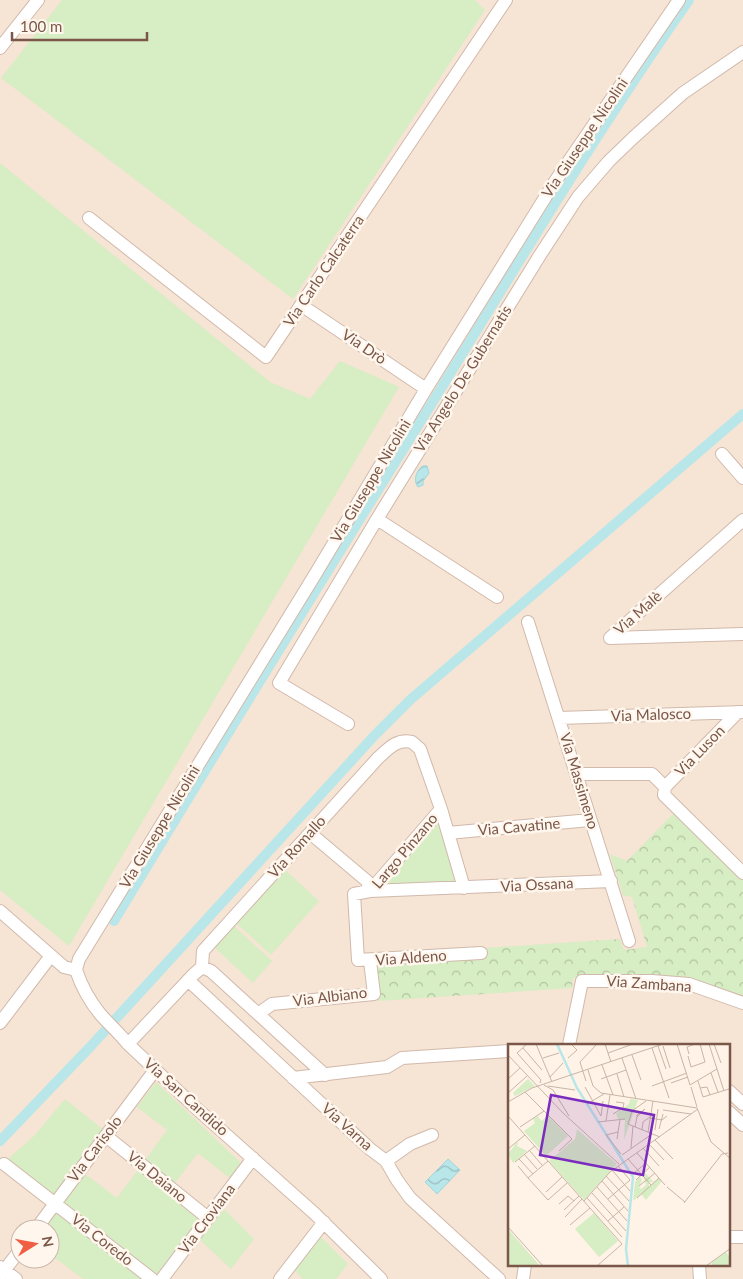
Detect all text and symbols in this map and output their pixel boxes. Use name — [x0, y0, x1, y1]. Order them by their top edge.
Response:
scale bar — [12, 10, 148, 42]
text: 100 m — [20, 17, 62, 35]
street label: Via Giuseppe Nicolini — [537, 74, 631, 201]
street label: Via Carlo Calcaterra — [279, 211, 367, 330]
street label: Via Angelo De Gubernatis — [409, 302, 515, 455]
street label: Via Drò — [339, 325, 390, 368]
street label: Via Giuseppe Nicolini — [326, 416, 414, 545]
street label: Via Malè — [610, 586, 665, 638]
street label: Via Malosco — [611, 704, 691, 724]
street label: Via Luson — [671, 721, 728, 780]
street label: Via Massimeno — [557, 730, 603, 831]
street label: Via Giuseppe Nicolini — [115, 762, 203, 891]
street label: Largo Pinzano — [368, 809, 441, 892]
street label: Via Romallo — [264, 811, 329, 881]
street label: Via Cavatine — [477, 813, 561, 839]
street label: Via Ossana — [500, 873, 574, 895]
street label: Via Aldeno — [375, 946, 447, 968]
street label: Via Zambana — [606, 971, 692, 995]
street label: Via Albiano — [292, 983, 368, 1009]
inset map — [508, 1044, 730, 1266]
street label: Via San Candido — [141, 1054, 233, 1139]
street label: Via Varna — [318, 1099, 377, 1154]
street label: Via Carisolo — [63, 1112, 125, 1185]
street label: Via Daiano — [124, 1147, 191, 1206]
street label: Via Croviana — [174, 1180, 238, 1257]
street label: Via Coredo — [68, 1210, 137, 1269]
north arrow — [10, 1219, 60, 1269]
text: N — [39, 1235, 58, 1248]

